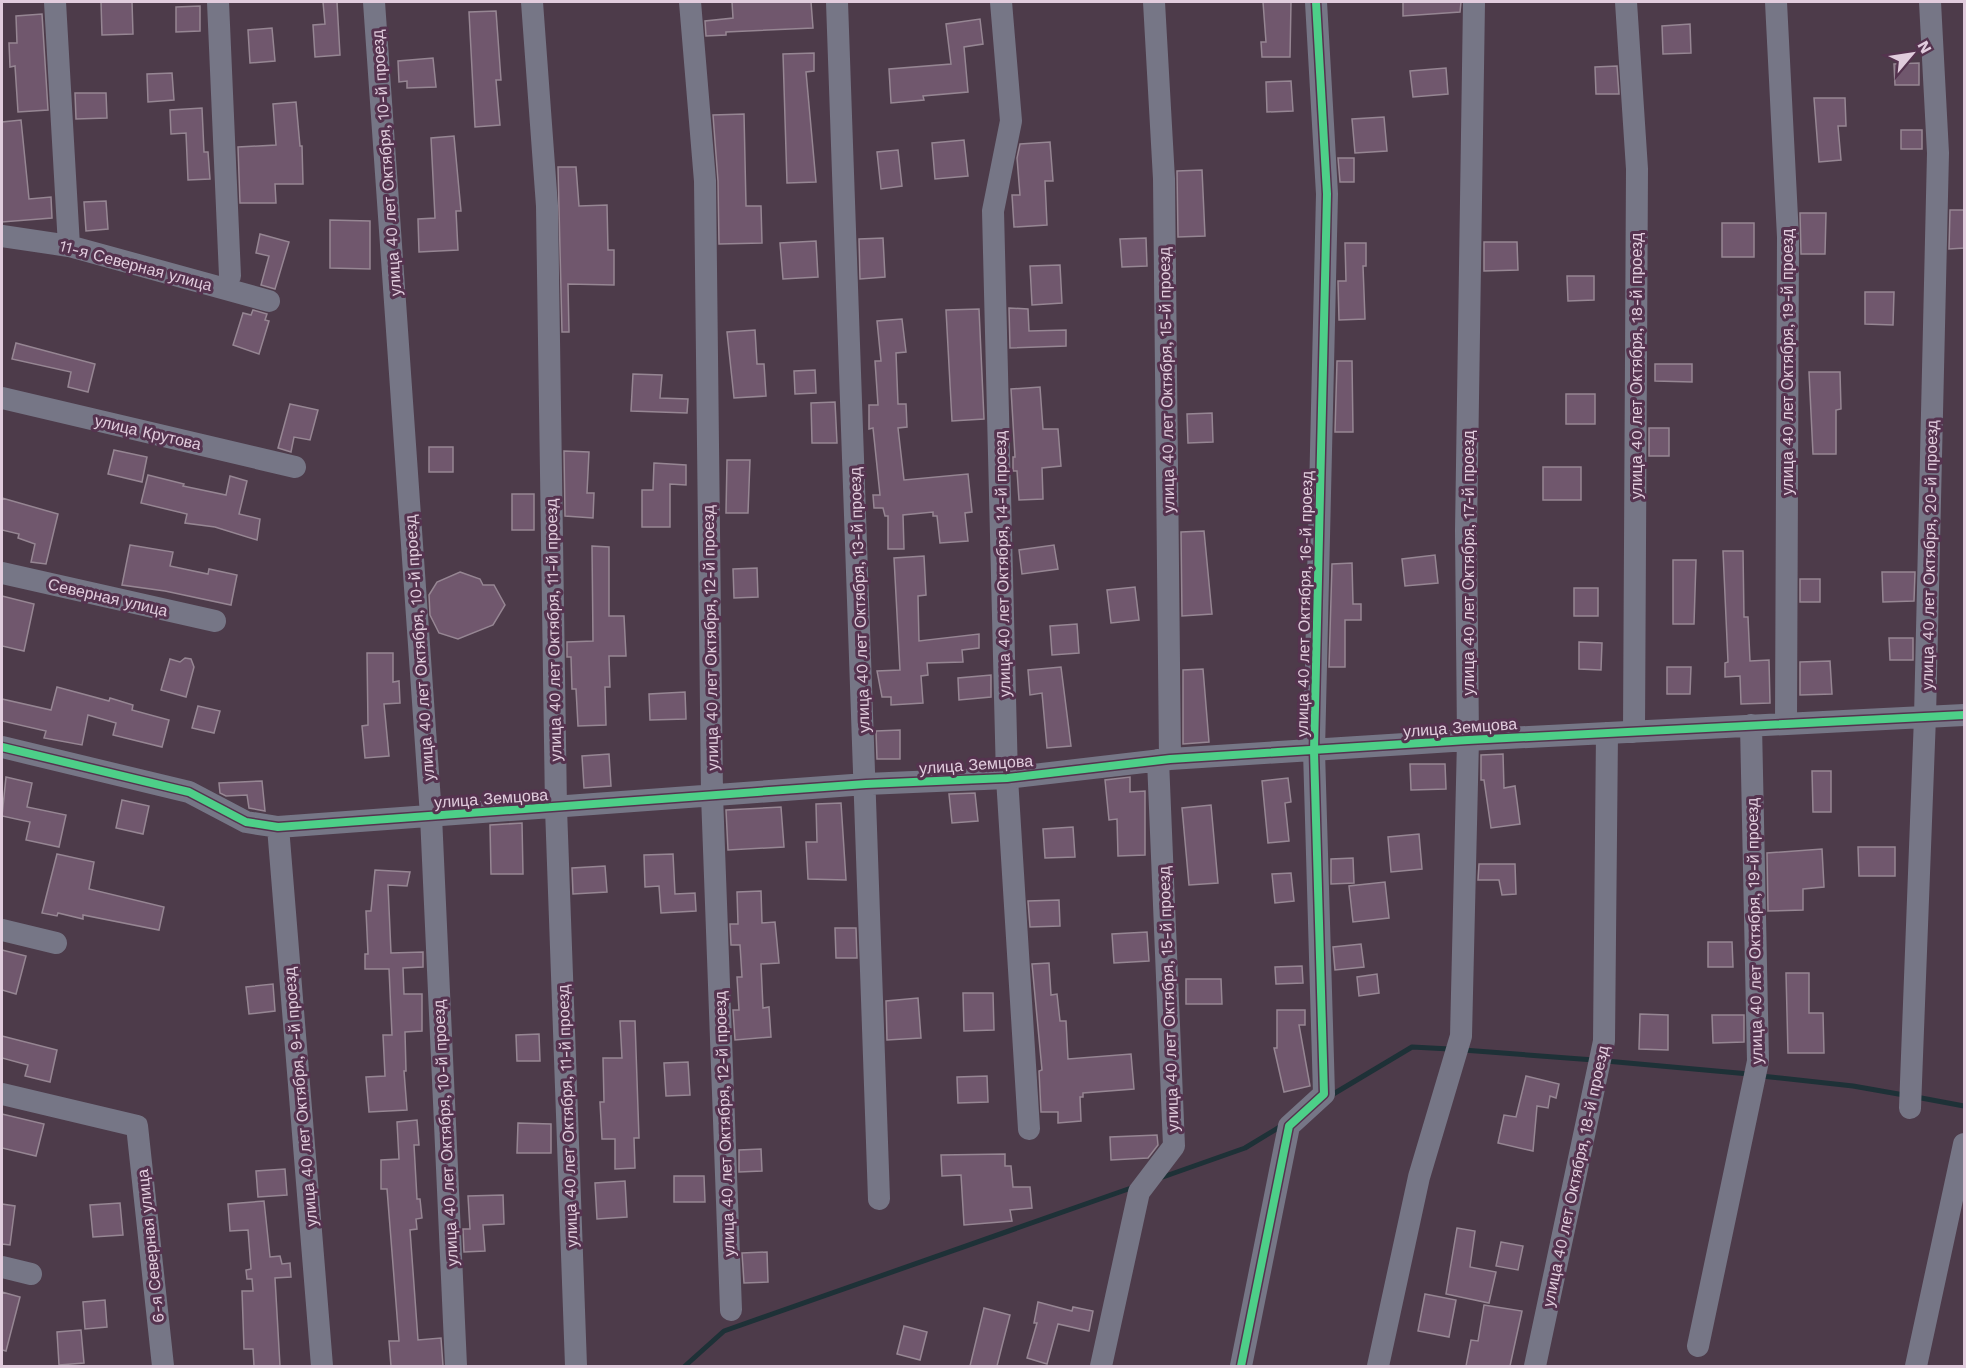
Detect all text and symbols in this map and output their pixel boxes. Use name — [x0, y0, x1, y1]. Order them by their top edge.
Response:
north arrow — [1882, 24, 1942, 84]
street label: улица 40 лет Октября, 10-й проезд — [368, 29, 405, 297]
text: N — [1913, 37, 1936, 57]
street label: улица 40 лет Октября, 19-й проезд — [1778, 228, 1797, 495]
street label: улица 40 лет Октября, 18-й проезд — [1627, 232, 1646, 499]
street label: 11-я Северная улица — [58, 236, 214, 295]
street label: улица 40 лет Октября, 15-й проезд — [1155, 246, 1178, 513]
street label: улица Крутова — [93, 411, 203, 454]
street label: улица 40 лет Октября, 20-й проезд — [1918, 419, 1941, 690]
street label: улица 40 лет Октября, 14-й проезд — [991, 430, 1014, 697]
street label: улица 40 лет Октября, 17-й проезд — [1459, 430, 1478, 695]
street label: улица 40 лет Октября, 13-й проезд — [845, 466, 874, 733]
street label: улица 40 лет Октября, 16-й проезд — [1293, 470, 1316, 737]
street label: улица 40 лет Октября, 11-й проезд — [542, 498, 565, 762]
street label: улица 40 лет Октября, 12-й проезд — [699, 504, 722, 771]
street label: улица 40 лет Октября, 10-й проезд — [401, 514, 438, 782]
street label: Северная улица — [46, 574, 170, 621]
street label: улица Земцова — [1402, 714, 1518, 741]
street label: улица Земцова — [918, 751, 1034, 778]
street label: улица Земцова — [433, 785, 549, 812]
street label: улица 40 лет Октября, 19-й проезд — [1743, 797, 1766, 1064]
street label: улица 40 лет Октября, 15-й проезд — [1154, 865, 1183, 1132]
street label: улица 40 лет Октября, 9-й проезд — [280, 966, 321, 1228]
street label: улица 40 лет Октября, 11-й проезд — [553, 984, 582, 1248]
street label: улица 40 лет Октября, 12-й проезд — [710, 990, 739, 1257]
street label: улица 40 лет Октября, 10-й проезд — [429, 999, 462, 1267]
street label: улица 40 лет Октября, 18-й проезд — [1538, 1043, 1613, 1308]
street label: 6-я Северная улица — [133, 1168, 168, 1324]

